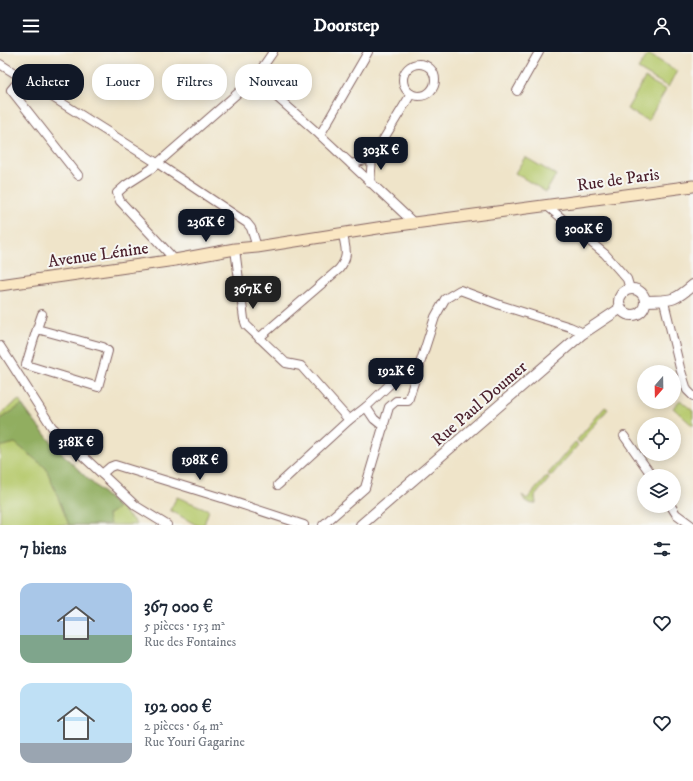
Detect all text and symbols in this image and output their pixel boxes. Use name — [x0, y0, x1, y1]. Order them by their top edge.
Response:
icon: menu — [20, 15, 42, 37]
text: Doorstep — [314, 15, 379, 37]
icon: person — [651, 15, 673, 37]
chip: Acheter — [12, 64, 84, 100]
chip: Louer — [92, 64, 154, 100]
chip: Filtres — [162, 64, 227, 100]
chip: Nouveau — [235, 64, 312, 100]
pin: 303K € — [348, 137, 414, 171]
text: 303K € — [363, 142, 399, 158]
street label: Rue de Paris — [576, 163, 661, 197]
pin: 236K € — [173, 209, 239, 243]
text: 236K € — [187, 214, 225, 230]
pin: 300K € — [551, 216, 617, 250]
text: 300K € — [565, 221, 603, 237]
street label: Avenue Lénine — [47, 237, 150, 273]
pin: 367K € — [220, 276, 286, 310]
text: 367K € — [234, 281, 272, 297]
street label: Rue Paul Doumer — [427, 356, 532, 451]
pin: 192K € — [363, 358, 429, 392]
text: 192K € — [377, 363, 415, 379]
north arrow — [637, 365, 681, 409]
map controls — [637, 365, 681, 513]
button: locate — [637, 417, 681, 461]
pin: 318K € — [43, 429, 109, 463]
text: 318K € — [58, 434, 94, 450]
pin: 198K € — [167, 447, 233, 481]
text: 198K € — [181, 452, 219, 468]
button: layers — [637, 469, 681, 513]
text: 7 biens — [20, 538, 67, 560]
icon: filters — [651, 538, 673, 560]
text: 367 000 € — [144, 596, 213, 618]
icon: home — [52, 599, 100, 647]
icon: heart — [651, 612, 673, 634]
text: 5 pièces · 153 m² — [144, 618, 225, 634]
text: Rue des Fontaines — [144, 634, 236, 650]
text: 192 000 € — [144, 696, 212, 718]
icon: home — [52, 699, 100, 747]
icon: heart — [651, 712, 673, 734]
text: 2 pièces · 64 m² — [144, 718, 223, 734]
text: Rue Youri Gagarine — [144, 734, 245, 750]

